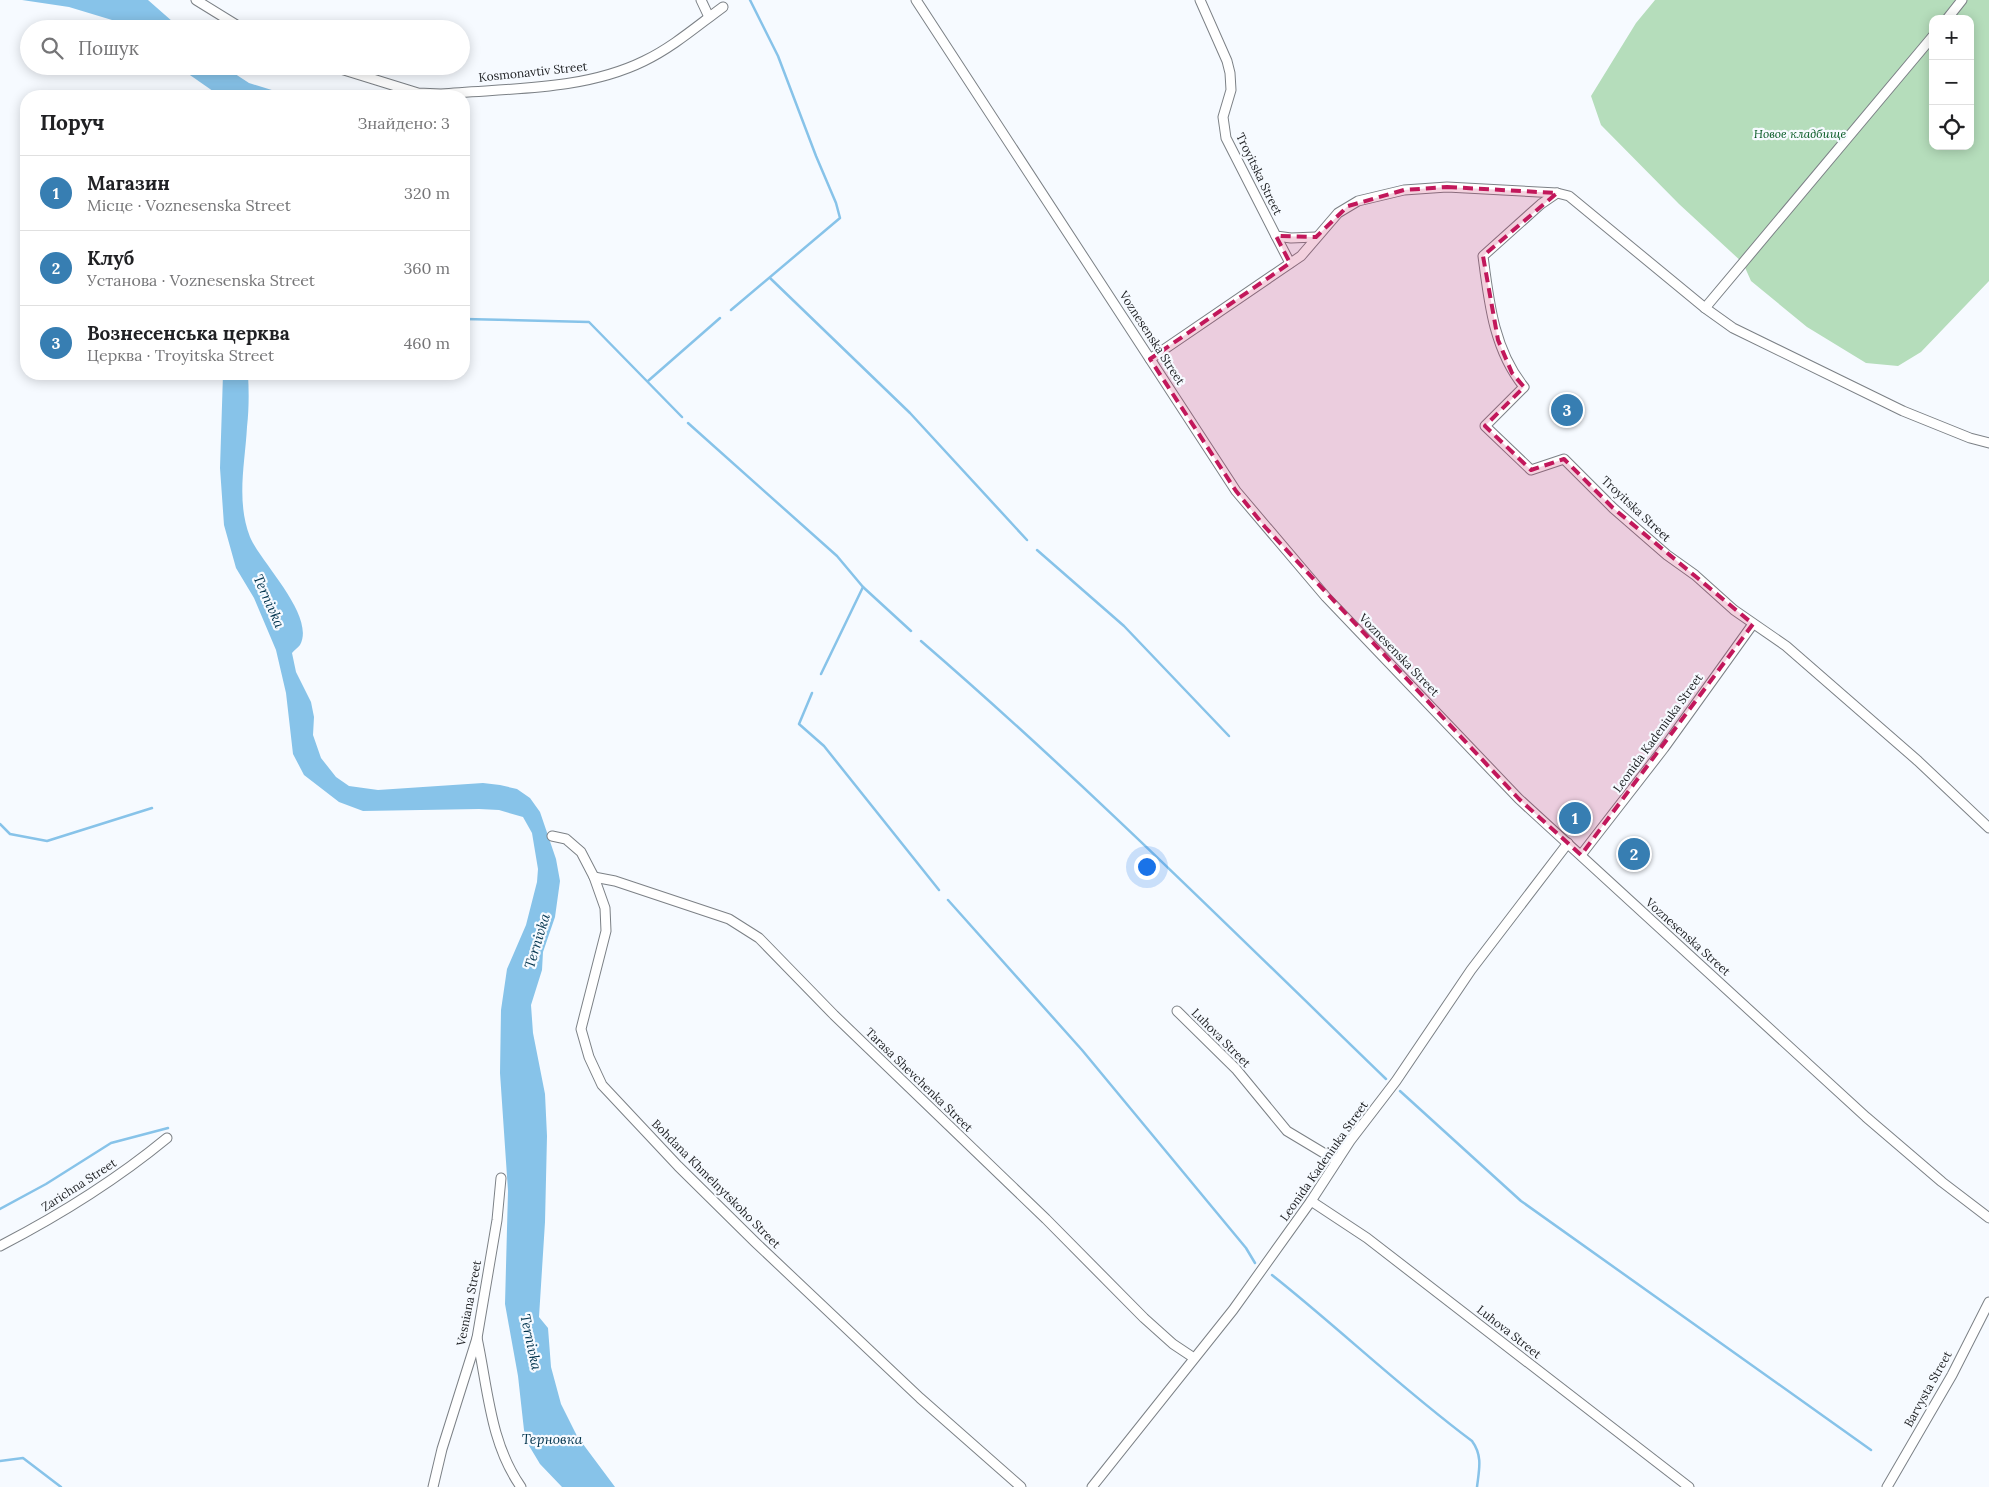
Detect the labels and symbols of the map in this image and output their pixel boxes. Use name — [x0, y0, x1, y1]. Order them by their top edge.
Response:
street label: Kosmonavtiv Street — [478, 58, 588, 85]
park label: Новое кладбище — [1754, 126, 1847, 141]
street label: Troyitska Street — [1233, 130, 1286, 218]
street label: Voznesenska Street — [1116, 287, 1189, 388]
pin: 3 — [1551, 391, 1583, 429]
street label: Troyitska Street — [1599, 473, 1674, 545]
water label: Ternivka — [249, 571, 289, 631]
street label: Voznesenska Street — [1355, 610, 1443, 699]
street label: Leonida Kadeniuka Street — [1609, 670, 1706, 795]
pin: 1 — [1559, 799, 1591, 837]
pin: 2 — [1618, 835, 1650, 873]
your location — [1134, 854, 1160, 880]
street label: Voznesenska Street — [1642, 894, 1734, 979]
water label: Ternivka — [520, 911, 554, 971]
street label: Luhova Street — [1189, 1005, 1254, 1071]
street label: Tarasa Shevchenka Street — [863, 1024, 976, 1135]
street label: Leonida Kadeniuka Street — [1276, 1097, 1371, 1224]
street label: Bohdana Khmelnytskoho Street — [649, 1116, 784, 1251]
street label: Zarichna Street — [38, 1155, 119, 1214]
street label: Vesniana Street — [453, 1258, 484, 1348]
street label: Luhova Street — [1474, 1302, 1545, 1362]
water label: Ternivka — [516, 1312, 546, 1372]
street label: Barvysta Street — [1900, 1348, 1955, 1430]
water label: Терновка — [522, 1430, 583, 1448]

